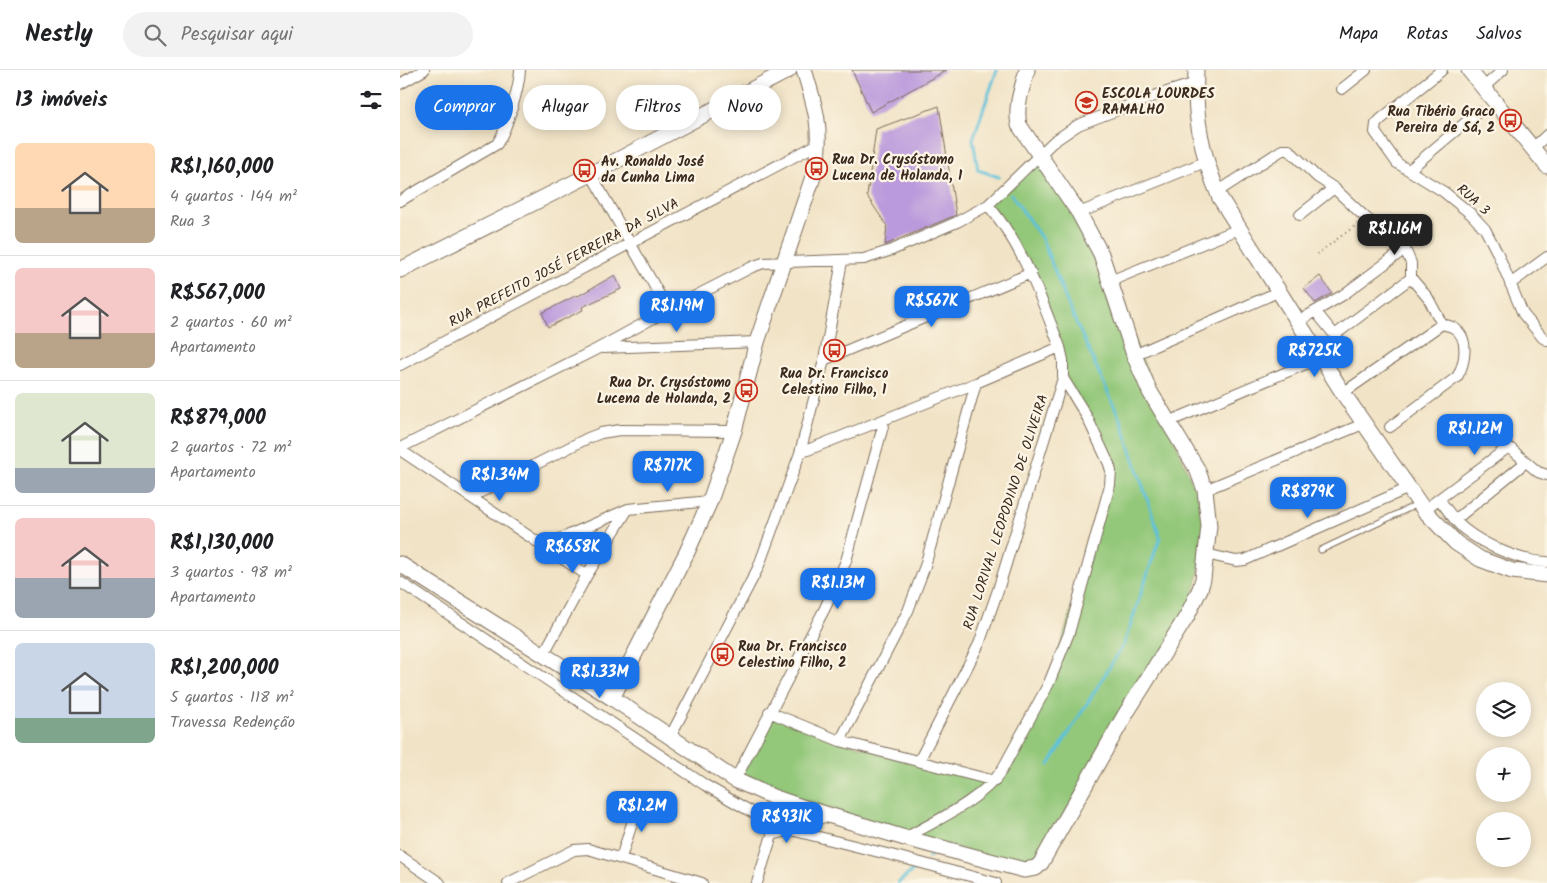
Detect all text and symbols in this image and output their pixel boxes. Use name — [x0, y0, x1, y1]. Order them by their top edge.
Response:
search box — [123, 12, 473, 57]
text: Nestly — [25, 15, 93, 54]
text: Pesquisar aqui — [181, 20, 293, 50]
text: Mapa — [1339, 20, 1378, 49]
text: Rotas — [1406, 20, 1448, 49]
text: Salvos — [1476, 20, 1522, 49]
icon: search — [141, 21, 169, 49]
place label: ESCOLA LOURDES RAMALHO — [1102, 83, 1215, 121]
text: 13 imóveis — [15, 84, 107, 117]
chip: Comprar — [415, 85, 513, 130]
chip: Alugar — [523, 85, 606, 130]
chip: Filtros — [616, 85, 699, 130]
chip: Novo — [709, 85, 781, 130]
icon: filters — [357, 86, 385, 114]
school or university icon: ESCOLA LOURDES RAMALHO — [1074, 90, 1098, 114]
place label: Rua Tibério Graco Pereira de Sá, 2 — [1387, 101, 1496, 139]
bus stop icon: Rua Tibério Graco Pereira de Sá, 2 — [1499, 108, 1523, 132]
place label: Rua Dr. Crysóstomo Lucena de Holanda, 1 — [832, 149, 963, 187]
text: R$1,160,000 — [170, 151, 273, 184]
place label: Av. Ronaldo José da Cunha Lima — [601, 151, 704, 189]
bus stop icon: Rua Dr. Crysóstomo Lucena de Holanda, 1 — [804, 156, 828, 180]
bus stop icon: Av. Ronaldo José da Cunha Lima — [573, 158, 597, 182]
icon: home — [55, 163, 115, 223]
street label: RUA 3 — [1451, 179, 1495, 221]
text: 4 quartos · 144 m² — [170, 184, 297, 209]
street label: RUA PREFEITO JOSÉ FERREIRA DA SILVA — [445, 193, 683, 333]
text: Rua 3 — [170, 209, 210, 234]
pin: R$1.16M — [1349, 214, 1441, 256]
text: R$1.16M — [1368, 217, 1422, 242]
text: R$567,000 — [170, 277, 265, 310]
pin: R$567K — [891, 286, 973, 328]
icon: home — [55, 288, 115, 348]
text: R$567K — [905, 289, 959, 314]
pin: R$1.19M — [631, 290, 723, 333]
text: R$1.19M — [651, 294, 703, 319]
text: 2 quartos · 60 m² — [170, 310, 292, 335]
text: Apartamento — [170, 335, 256, 360]
pin: R$725K — [1274, 336, 1356, 378]
bus stop icon: Rua Dr. Francisco Celestino Filho, 1 — [822, 339, 846, 363]
text: R$725K — [1288, 339, 1342, 364]
place label: Rua Dr. Francisco Celestino Filho, 1 — [780, 363, 889, 401]
place label: Rua Dr. Crysóstomo Lucena de Holanda, 2 — [597, 372, 732, 410]
bus stop icon: Rua Dr. Crysóstomo Lucena de Holanda, 2 — [735, 379, 759, 403]
street label: RUA LORIVAL LEOPODINO DE OLIVEIRA — [957, 391, 1055, 633]
text: R$879,000 — [170, 402, 266, 435]
icon: home — [55, 413, 115, 473]
pin: R$1.12M — [1429, 414, 1521, 456]
text: R$1.12M — [1448, 417, 1502, 442]
text: 2 quartos · 72 m² — [170, 435, 291, 460]
pin: R$717K — [627, 450, 709, 493]
text: R$717K — [644, 454, 692, 479]
text: Apartamento — [170, 460, 256, 485]
pin: R$1.34M — [454, 460, 546, 502]
text: R$1.34M — [471, 463, 529, 488]
pin: R$879K — [1267, 476, 1349, 519]
text: R$879K — [1281, 480, 1335, 505]
text: R$1,130,000 — [170, 527, 273, 560]
pin: R$658K — [532, 532, 614, 574]
text: R$658K — [546, 535, 600, 560]
icon: home — [55, 538, 115, 598]
text: 3 quartos · 98 m² — [170, 560, 292, 585]
pin: R$1.13M — [792, 568, 884, 610]
text: R$1.13M — [811, 571, 865, 596]
text: Apartamento — [170, 585, 256, 610]
place label: Rua Dr. Francisco Celestino Filho, 2 — [738, 636, 847, 674]
bus stop icon: Rua Dr. Francisco Celestino Filho, 2 — [710, 643, 734, 667]
text: R$1,200,000 — [170, 652, 279, 685]
pin: R$1.33M — [554, 656, 646, 699]
text: R$1.33M — [571, 660, 629, 685]
icon: home — [55, 663, 115, 723]
map controls — [1476, 682, 1531, 867]
button: layers — [1476, 682, 1531, 737]
text: 5 quartos · 118 m² — [170, 685, 294, 710]
text: Travessa Redenção — [170, 710, 295, 735]
button: + — [1476, 747, 1531, 802]
pin: R$1.2M — [601, 790, 683, 833]
text: R$1.2M — [617, 794, 667, 819]
pin: R$931K — [746, 802, 828, 844]
text: R$931K — [762, 805, 812, 830]
button: − — [1476, 812, 1531, 867]

